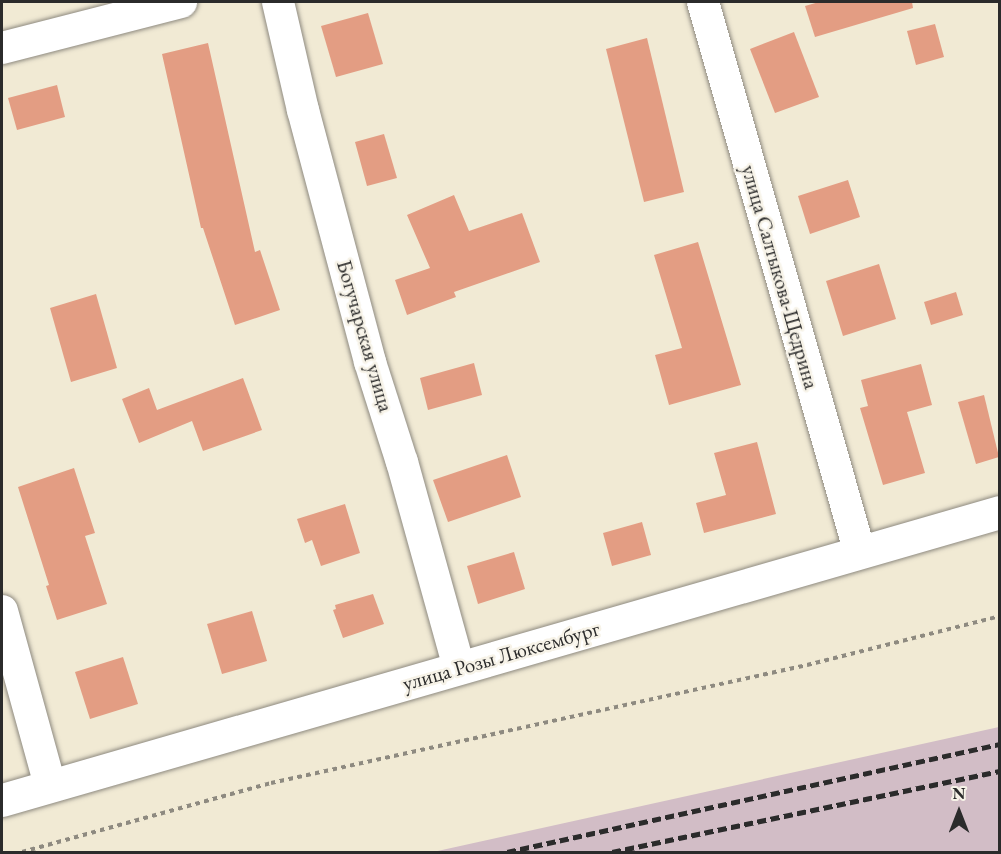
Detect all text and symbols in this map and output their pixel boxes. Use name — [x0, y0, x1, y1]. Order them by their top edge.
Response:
street label: улица Салтыкова-Щедрина — [736, 162, 824, 392]
street label: Богучарская улица — [331, 257, 399, 415]
street label: улица Розы Люксембург — [400, 616, 602, 696]
north arrow — [929, 782, 989, 842]
text: N — [953, 783, 965, 804]

